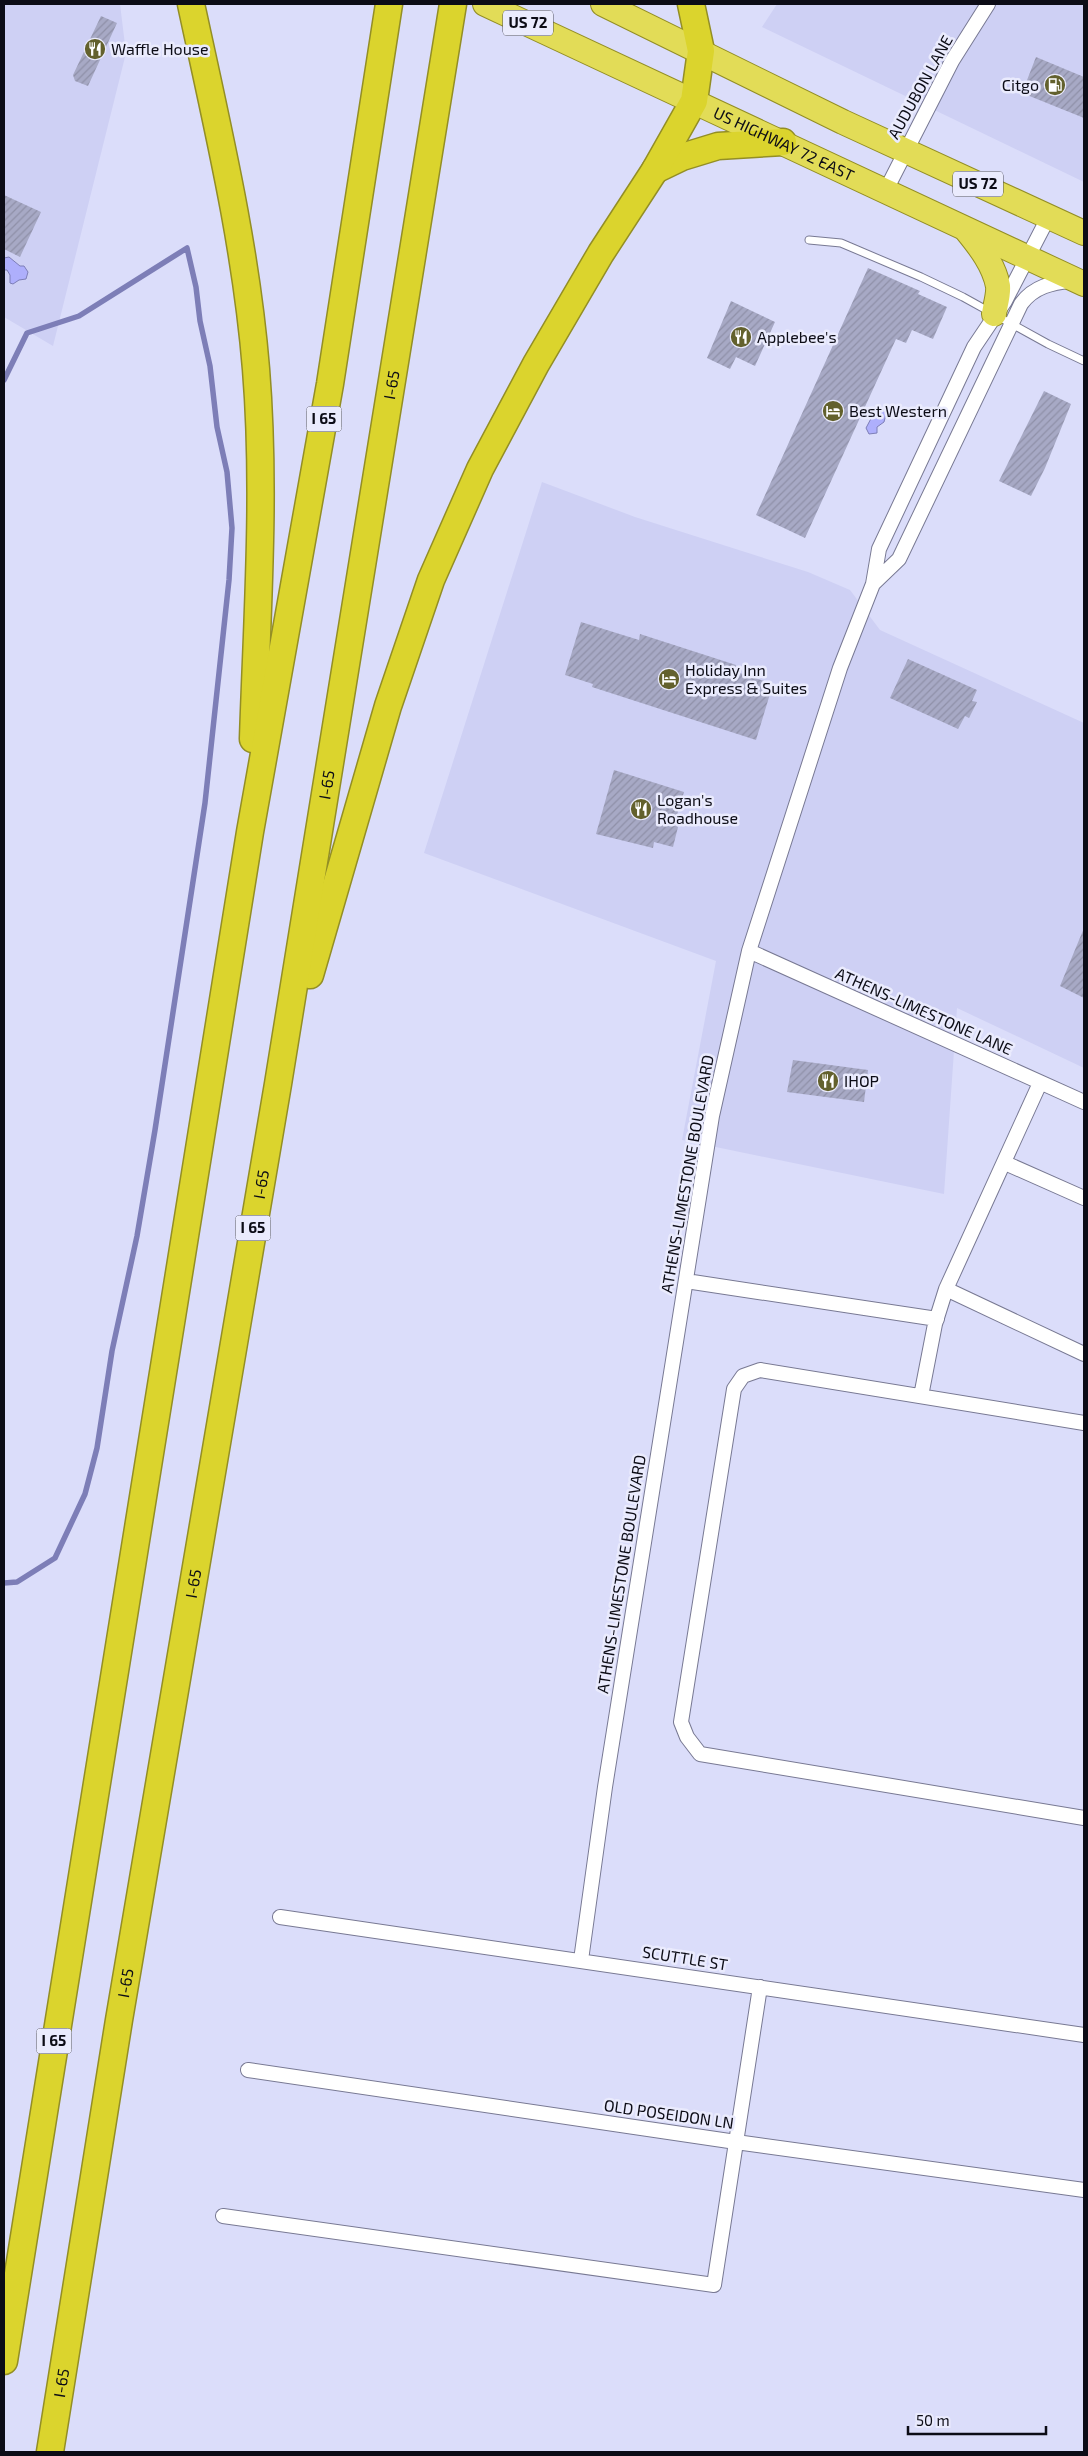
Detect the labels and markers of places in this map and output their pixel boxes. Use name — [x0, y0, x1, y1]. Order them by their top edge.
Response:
restaurant icon: Waffle House — [83, 37, 107, 61]
place label: Waffle House — [111, 39, 209, 58]
fuel station icon: Citgo — [1043, 73, 1067, 97]
place label: Citgo — [1002, 75, 1039, 94]
restaurant icon: Applebee's — [729, 325, 753, 349]
place label: Applebee's — [757, 327, 837, 346]
hotel icon: Best Western — [821, 399, 845, 423]
place label: Best Western — [849, 401, 947, 420]
place label: Holiday Inn Express & Suites — [685, 660, 807, 697]
hotel icon: Holiday Inn Express & Suites — [657, 667, 681, 691]
place label: Logan's Roadhouse — [657, 790, 738, 827]
restaurant icon: Logan's Roadhouse — [629, 797, 653, 821]
restaurant icon: IHOP — [816, 1069, 840, 1093]
place label: IHOP — [844, 1071, 879, 1090]

